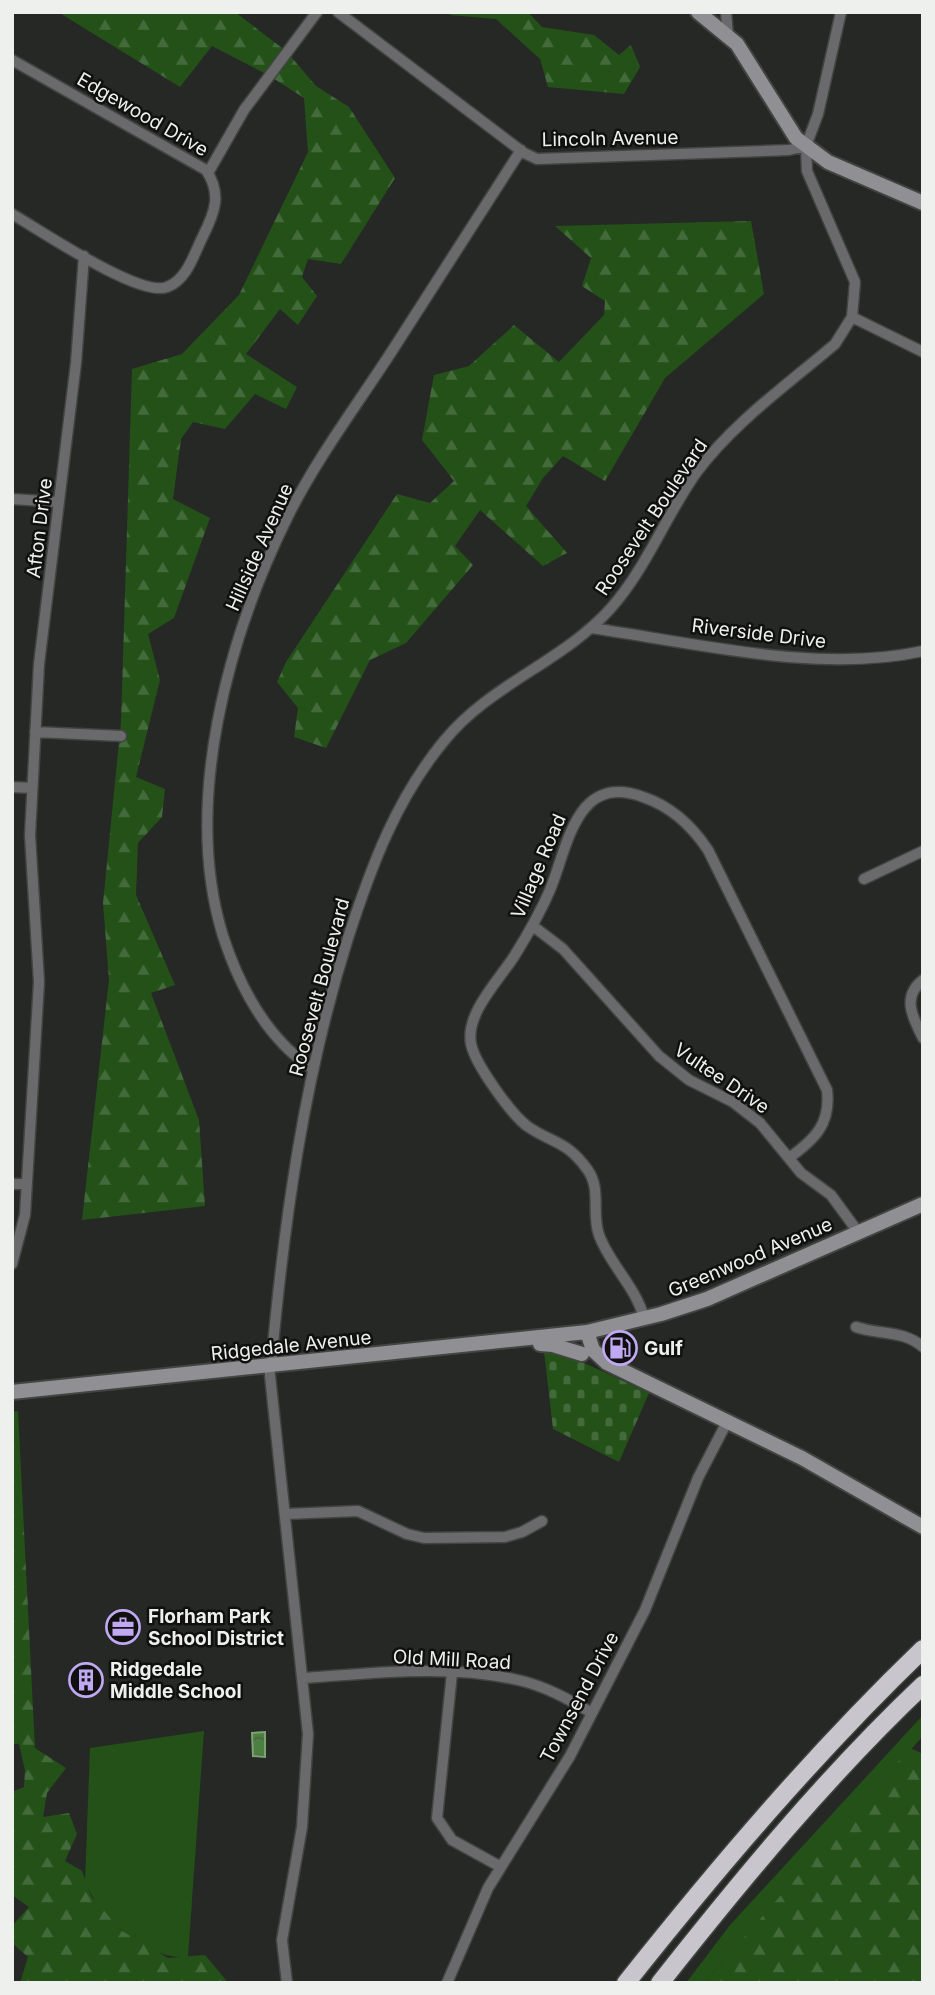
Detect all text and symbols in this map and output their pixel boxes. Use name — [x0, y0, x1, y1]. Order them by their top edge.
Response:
street label: Edgewood Drive — [73, 68, 212, 161]
street label: Lincoln Avenue — [541, 126, 679, 151]
street label: Roosevelt Boulevard — [591, 435, 712, 600]
street label: Afton Drive — [22, 477, 57, 579]
street label: Hillside Avenue — [221, 480, 298, 615]
street label: Riverside Drive — [690, 614, 827, 653]
street label: Village Road — [506, 810, 571, 922]
street label: Roosevelt Boulevard — [285, 896, 354, 1079]
street label: Vultee Drive — [670, 1038, 774, 1119]
street label: Greenwood Avenue — [665, 1212, 836, 1302]
street label: Ridgedale Avenue — [210, 1326, 372, 1365]
fuel station icon: Gulf — [601, 1329, 639, 1367]
place label: Gulf — [644, 1337, 683, 1360]
place label: Florham Park School District — [148, 1605, 284, 1650]
office icon: Florham Park School District — [104, 1608, 142, 1646]
street label: Townsend Drive — [535, 1628, 624, 1767]
street label: Old Mill Road — [392, 1645, 512, 1674]
place label: Ridgedale Middle School — [110, 1658, 242, 1703]
building icon: Ridgedale Middle School — [67, 1661, 105, 1699]

